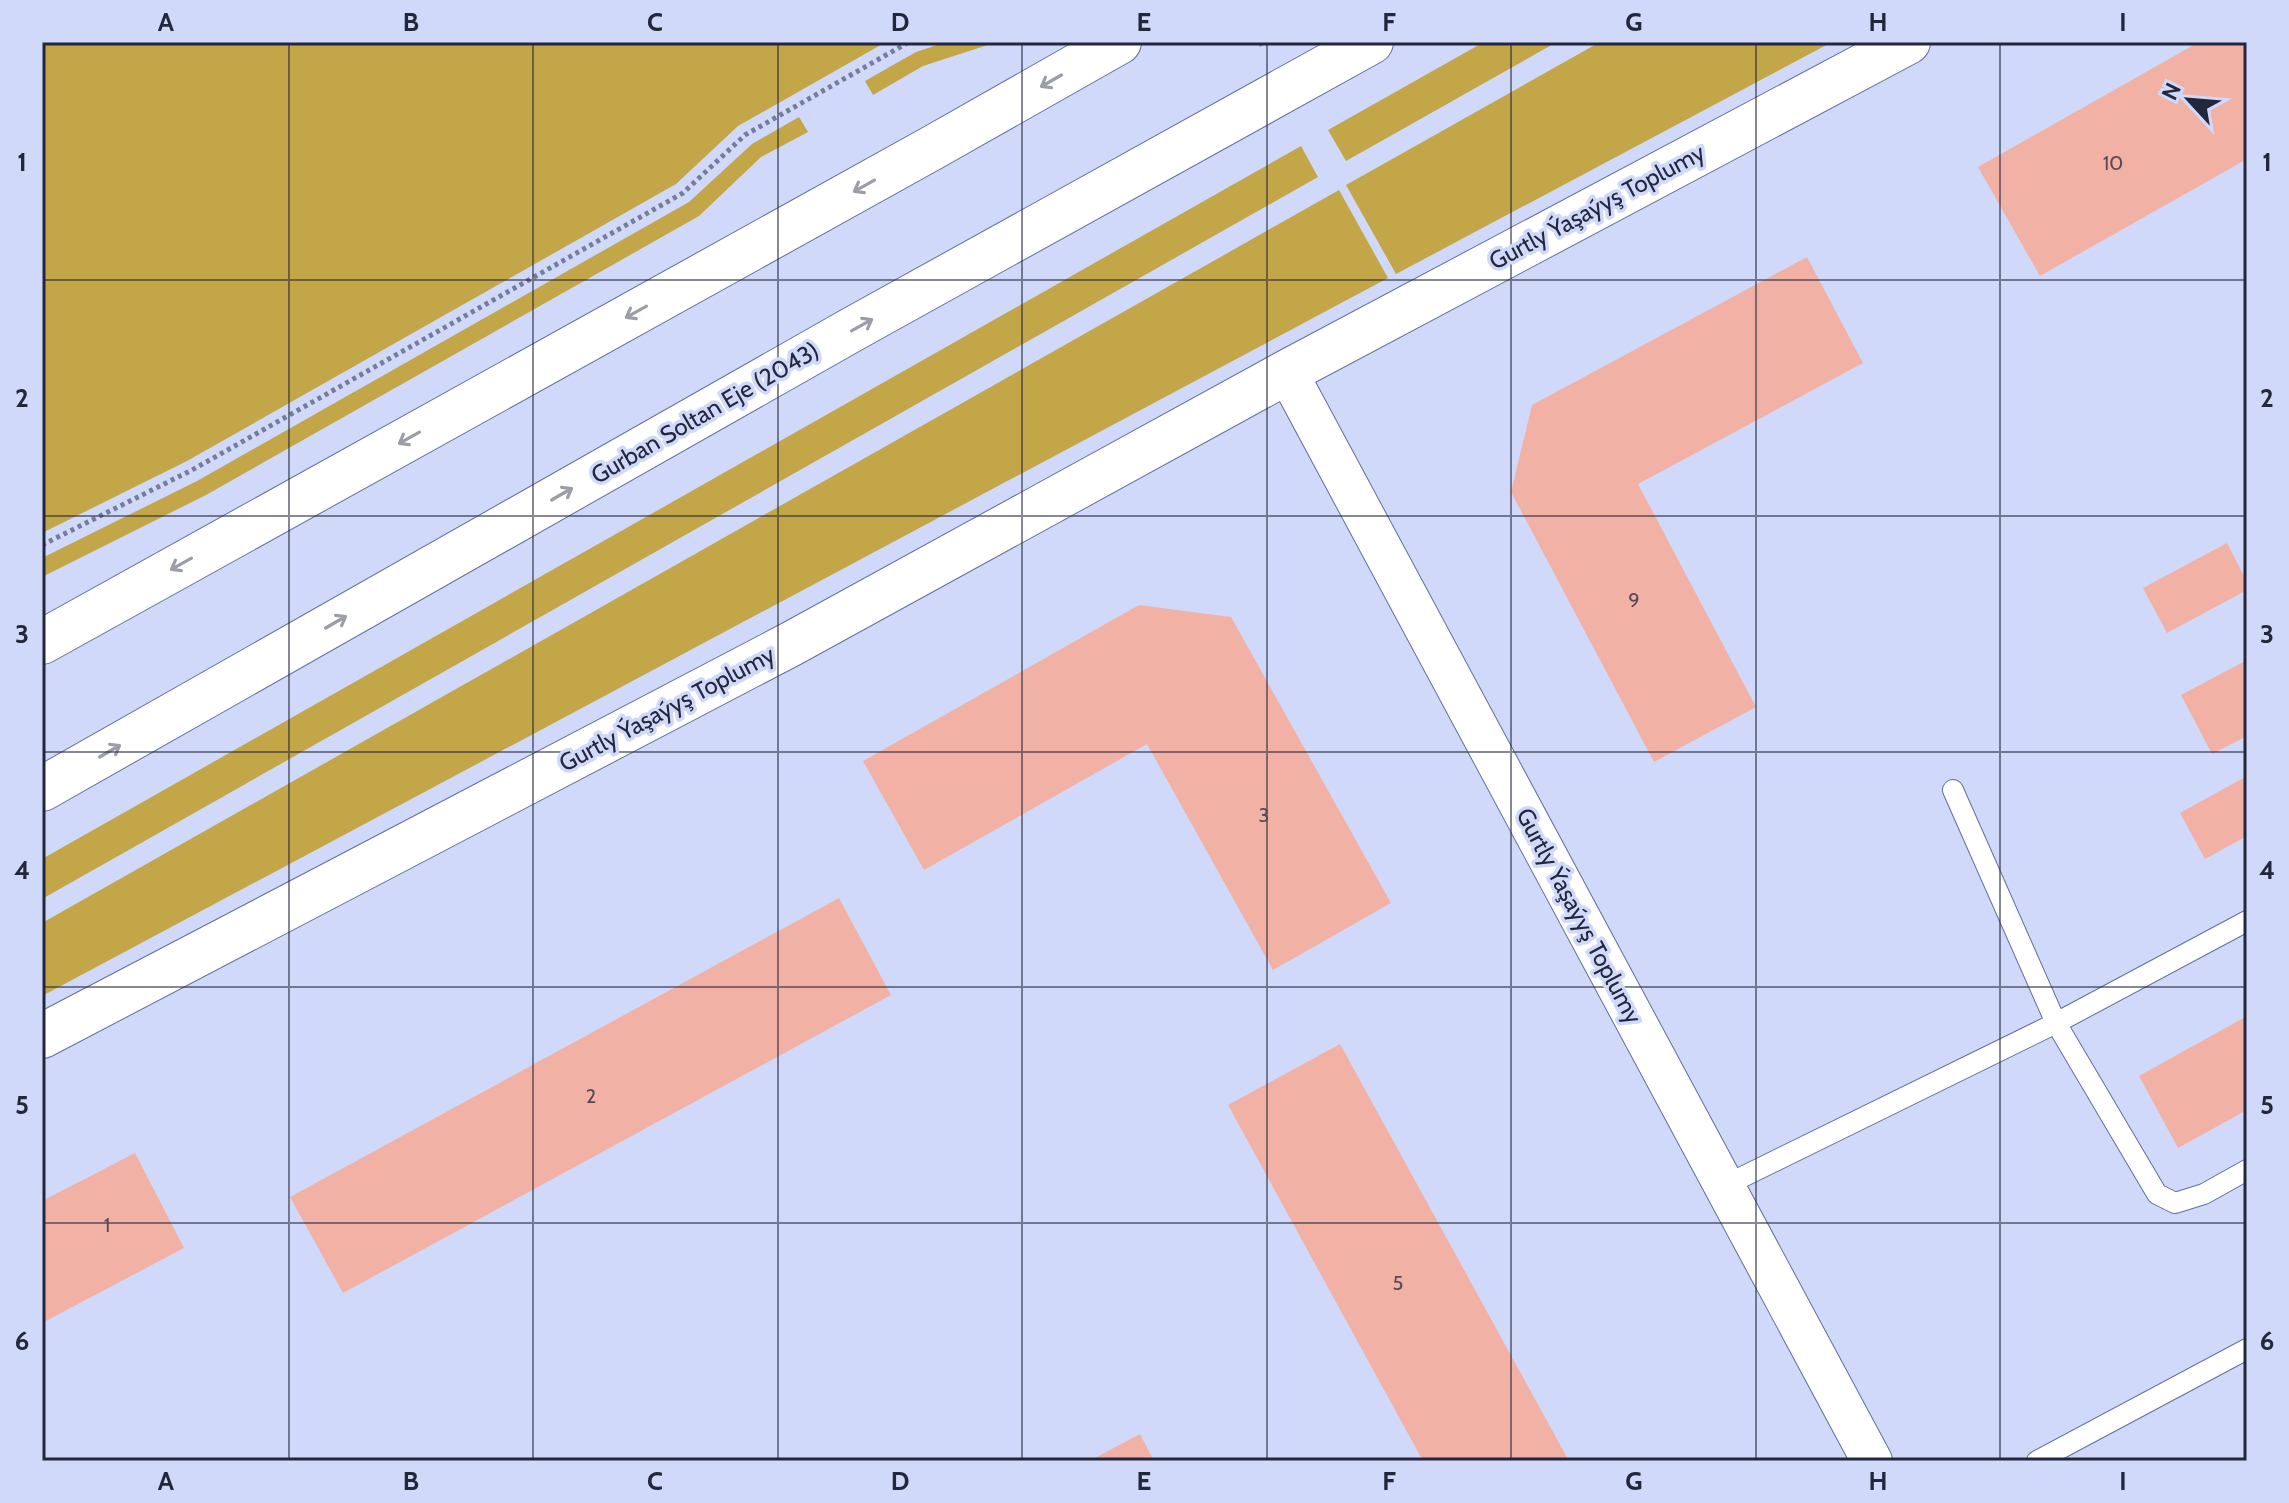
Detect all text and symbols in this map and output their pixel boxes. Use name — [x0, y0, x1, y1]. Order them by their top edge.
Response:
text: A — [158, 6, 175, 38]
text: B — [403, 6, 419, 38]
text: C — [647, 6, 663, 38]
text: D — [891, 6, 909, 38]
text: E — [1137, 6, 1151, 38]
text: F — [1382, 6, 1396, 38]
text: G — [1625, 6, 1643, 38]
text: H — [1869, 6, 1887, 38]
text: I — [2119, 6, 2127, 38]
north arrow — [2149, 60, 2229, 140]
one-way arrow — [1040, 73, 1063, 89]
text: N — [2156, 79, 2187, 104]
street label: Gurtly Ýaşaýyş Toplumy — [1484, 137, 1709, 276]
text: 1 — [17, 146, 27, 178]
text: 1 — [2262, 146, 2272, 178]
house number: 10 — [2103, 151, 2123, 175]
one-way arrow — [852, 179, 876, 194]
one-way arrow — [625, 304, 648, 320]
one-way arrow — [849, 316, 873, 332]
street label: Gurban Soltan Eje (2043) — [586, 335, 824, 490]
text: 2 — [15, 382, 29, 414]
text: 2 — [2260, 382, 2274, 414]
one-way arrow — [398, 431, 421, 447]
one-way arrow — [550, 486, 573, 502]
one-way arrow — [170, 557, 194, 573]
house number: 9 — [1628, 588, 1640, 612]
one-way arrow — [324, 614, 347, 630]
text: 3 — [15, 618, 29, 650]
text: 3 — [2260, 618, 2274, 650]
street label: Gurtly Ýaşaýyş Toplumy — [554, 639, 779, 778]
one-way arrow — [98, 743, 121, 759]
house number: 3 — [1259, 803, 1269, 827]
street label: Gurtly Ýaşaýyş Toplumy — [1510, 803, 1649, 1028]
text: 4 — [14, 854, 30, 886]
text: 4 — [2259, 854, 2275, 886]
house number: 2 — [586, 1084, 596, 1108]
text: 5 — [15, 1089, 29, 1121]
text: 5 — [2260, 1089, 2274, 1121]
house number: 1 — [104, 1213, 110, 1237]
house number: 5 — [1393, 1271, 1403, 1295]
text: 6 — [15, 1325, 29, 1357]
text: 6 — [2260, 1325, 2274, 1357]
text: A — [158, 1465, 175, 1497]
text: B — [403, 1465, 419, 1497]
text: C — [647, 1465, 663, 1497]
text: D — [891, 1465, 909, 1497]
text: E — [1137, 1465, 1151, 1497]
text: F — [1382, 1465, 1396, 1497]
text: G — [1625, 1465, 1643, 1497]
text: H — [1869, 1465, 1887, 1497]
text: I — [2119, 1465, 2127, 1497]

